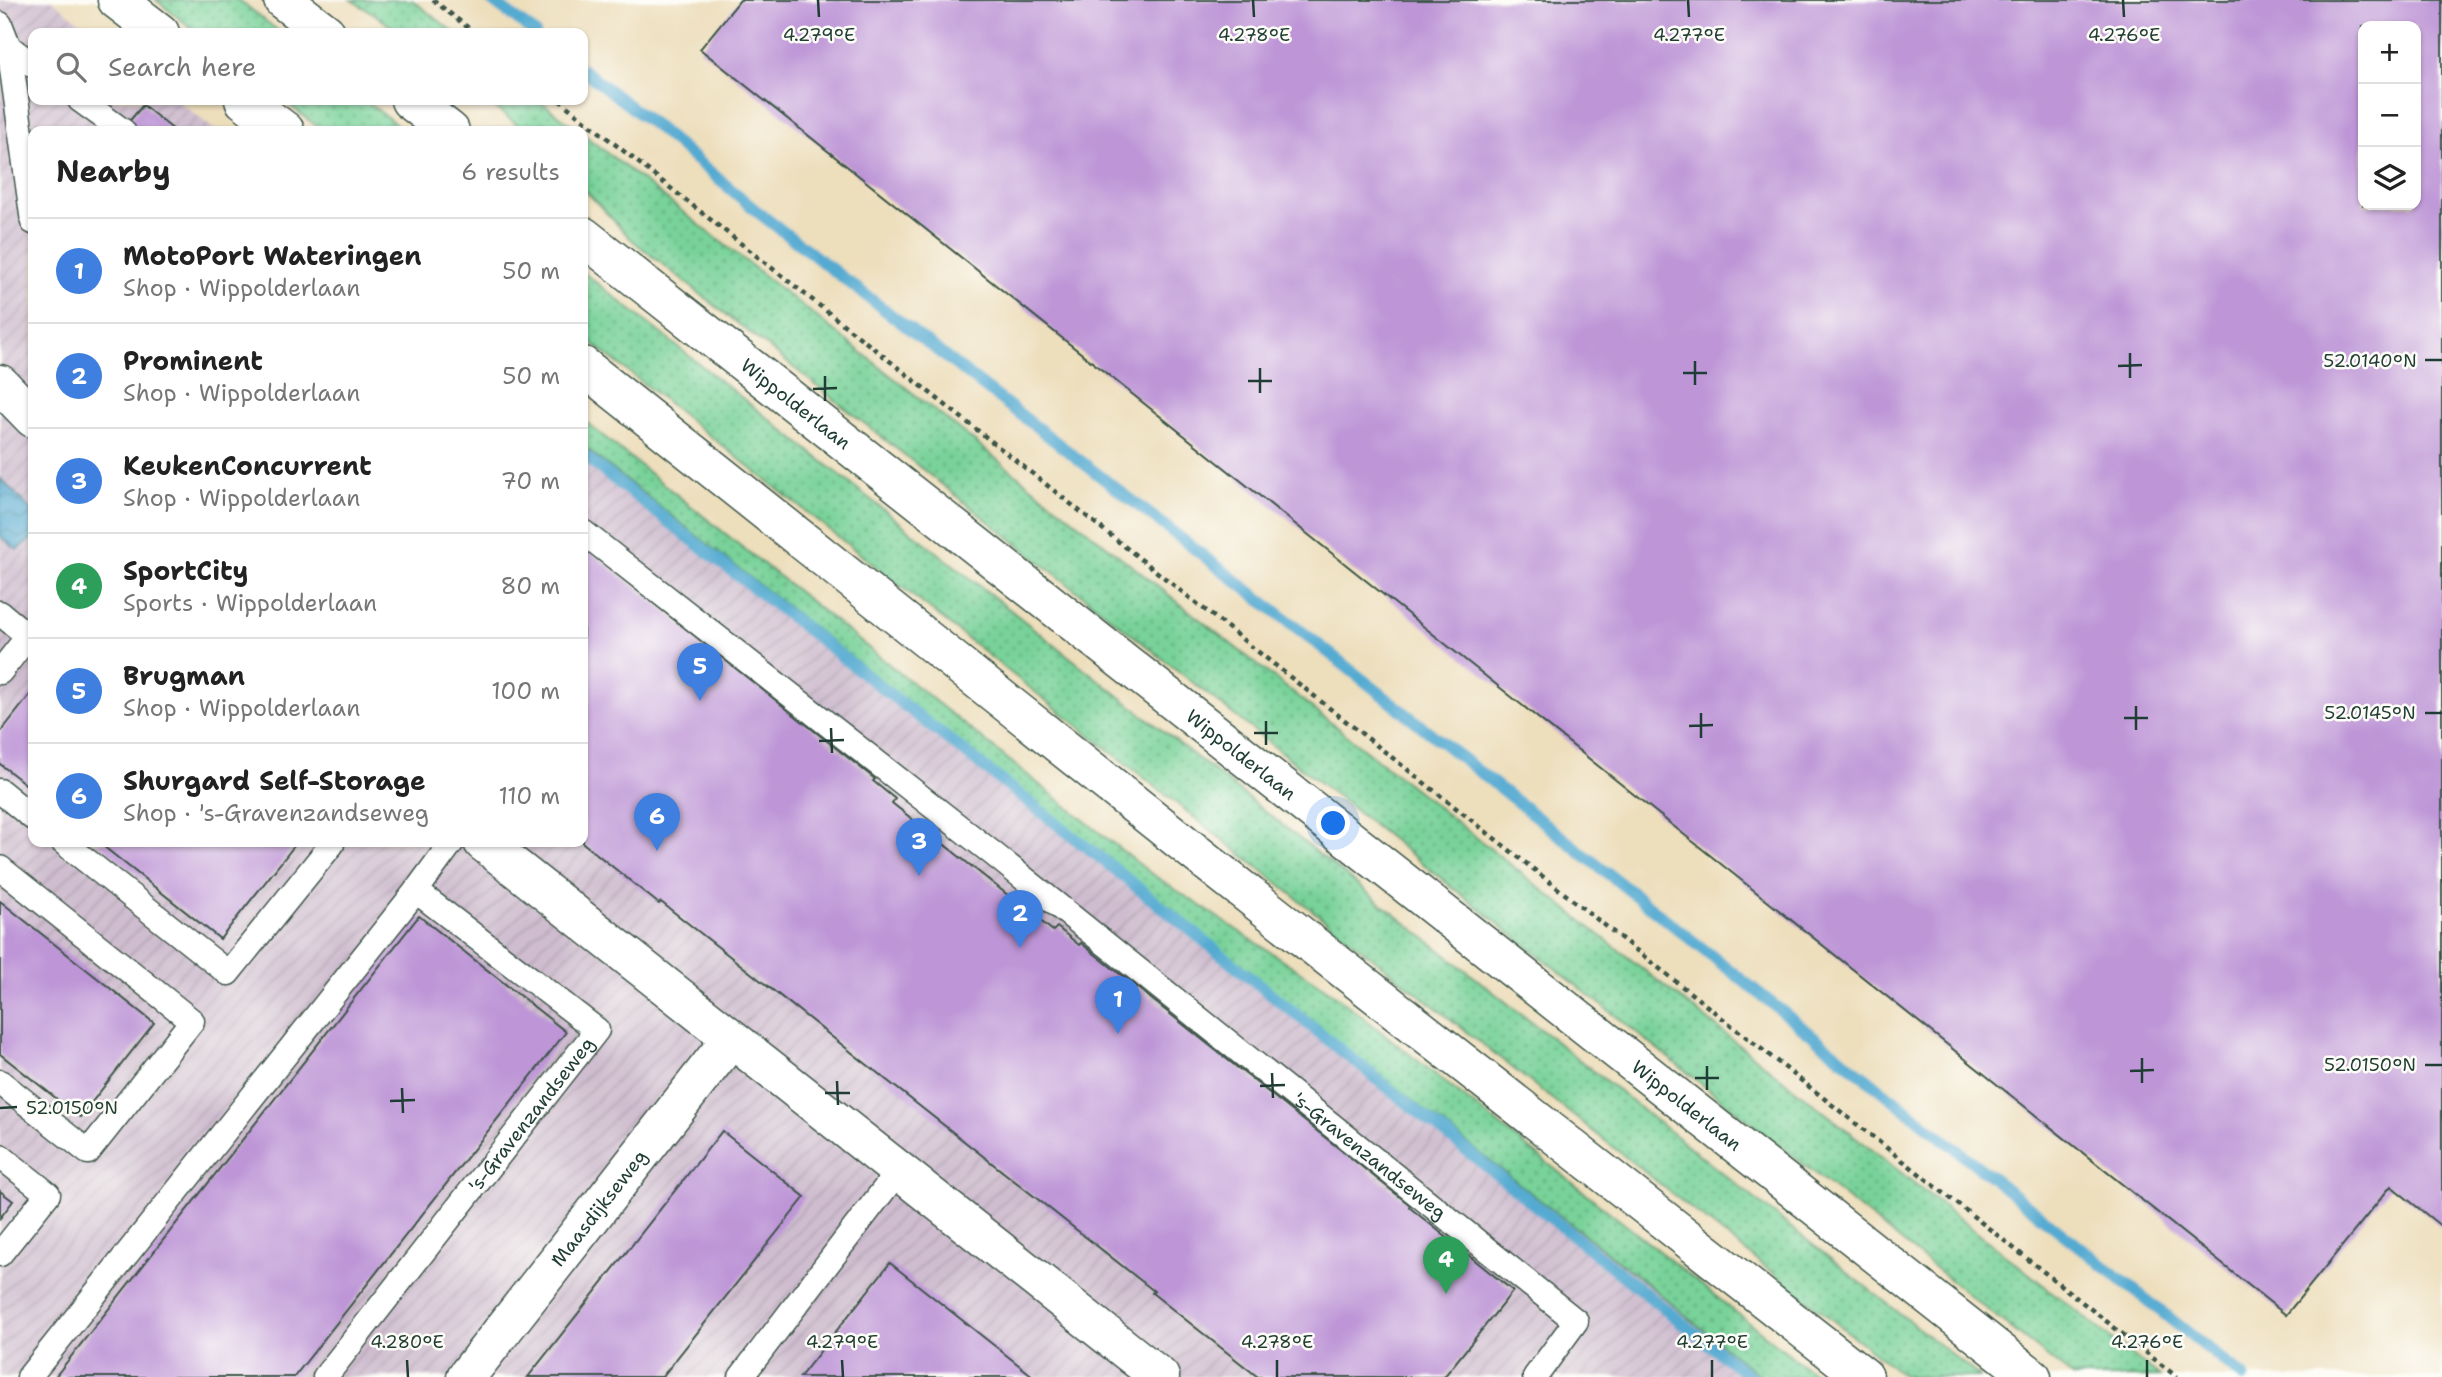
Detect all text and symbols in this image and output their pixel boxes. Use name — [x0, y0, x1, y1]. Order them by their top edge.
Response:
map controls — [2358, 21, 2421, 210]
button: + — [2358, 21, 2421, 84]
text: 4.279°E — [783, 23, 855, 47]
text: 4.278°E — [1218, 23, 1290, 47]
text: 4.277°E — [1653, 23, 1725, 47]
text: 4.276°E — [2088, 23, 2160, 47]
search box — [28, 28, 588, 105]
icon: search — [52, 48, 90, 86]
text: Search here — [108, 49, 257, 84]
button: − — [2358, 84, 2421, 147]
button: layers — [2358, 147, 2421, 210]
text: Nearby — [56, 151, 171, 192]
text: 6 results — [461, 157, 560, 187]
text: MotoPort Wateringen — [123, 238, 422, 273]
text: 1 — [74, 256, 84, 286]
text: 50 m — [502, 256, 560, 286]
text: Shop · Wippolderlaan — [123, 273, 360, 303]
text: Prominent — [123, 343, 263, 378]
text: 52.0140°N — [2323, 349, 2417, 373]
street label: Wippolderlaan — [736, 353, 856, 455]
text: 2 — [71, 361, 87, 391]
text: 50 m — [502, 361, 560, 391]
text: Shop · Wippolderlaan — [123, 378, 360, 408]
text: KeukenConcurrent — [123, 448, 372, 483]
text: 3 — [71, 466, 87, 496]
text: 70 m — [501, 466, 560, 496]
text: Shop · Wippolderlaan — [123, 483, 360, 513]
text: SportCity — [123, 553, 249, 588]
text: 4 — [71, 571, 87, 601]
text: 80 m — [501, 571, 560, 601]
text: Sports · Wippolderlaan — [123, 588, 377, 618]
pin: 5 — [677, 643, 723, 701]
text: Brugman — [123, 658, 245, 693]
text: 5 — [72, 676, 86, 706]
text: 100 m — [491, 676, 560, 706]
text: Shop · Wippolderlaan — [123, 693, 360, 723]
text: 52.0145°N — [2324, 701, 2416, 725]
street label: Wippolderlaan — [1181, 703, 1302, 806]
text: Shurgard Self-Storage — [123, 763, 426, 798]
text: 6 — [71, 781, 87, 811]
text: 110 m — [498, 781, 560, 811]
pin: 6 — [634, 793, 680, 851]
text: Shop · 's-Gravenzandseweg — [123, 798, 429, 828]
your location — [1316, 806, 1350, 840]
pin: 3 — [896, 818, 942, 876]
pin: 2 — [997, 890, 1043, 948]
pin: 1 — [1095, 976, 1141, 1034]
street label: 's-Gravenzandseweg — [463, 1032, 600, 1197]
text: 52.0150°N — [2324, 1053, 2416, 1077]
street label: Wippolderlaan — [1627, 1054, 1747, 1156]
street label: 's-Gravenzandseweg — [1288, 1086, 1452, 1225]
text: 52.0150°N — [26, 1096, 118, 1120]
street label: Maasdijkseweg — [545, 1144, 652, 1271]
pin: 4 — [1423, 1236, 1469, 1294]
text: 4.280°E — [370, 1330, 444, 1354]
text: 4.279°E — [806, 1330, 878, 1354]
text: 4.278°E — [1241, 1330, 1313, 1354]
text: 4.277°E — [1676, 1330, 1748, 1354]
text: 4.276°E — [2111, 1330, 2183, 1354]

